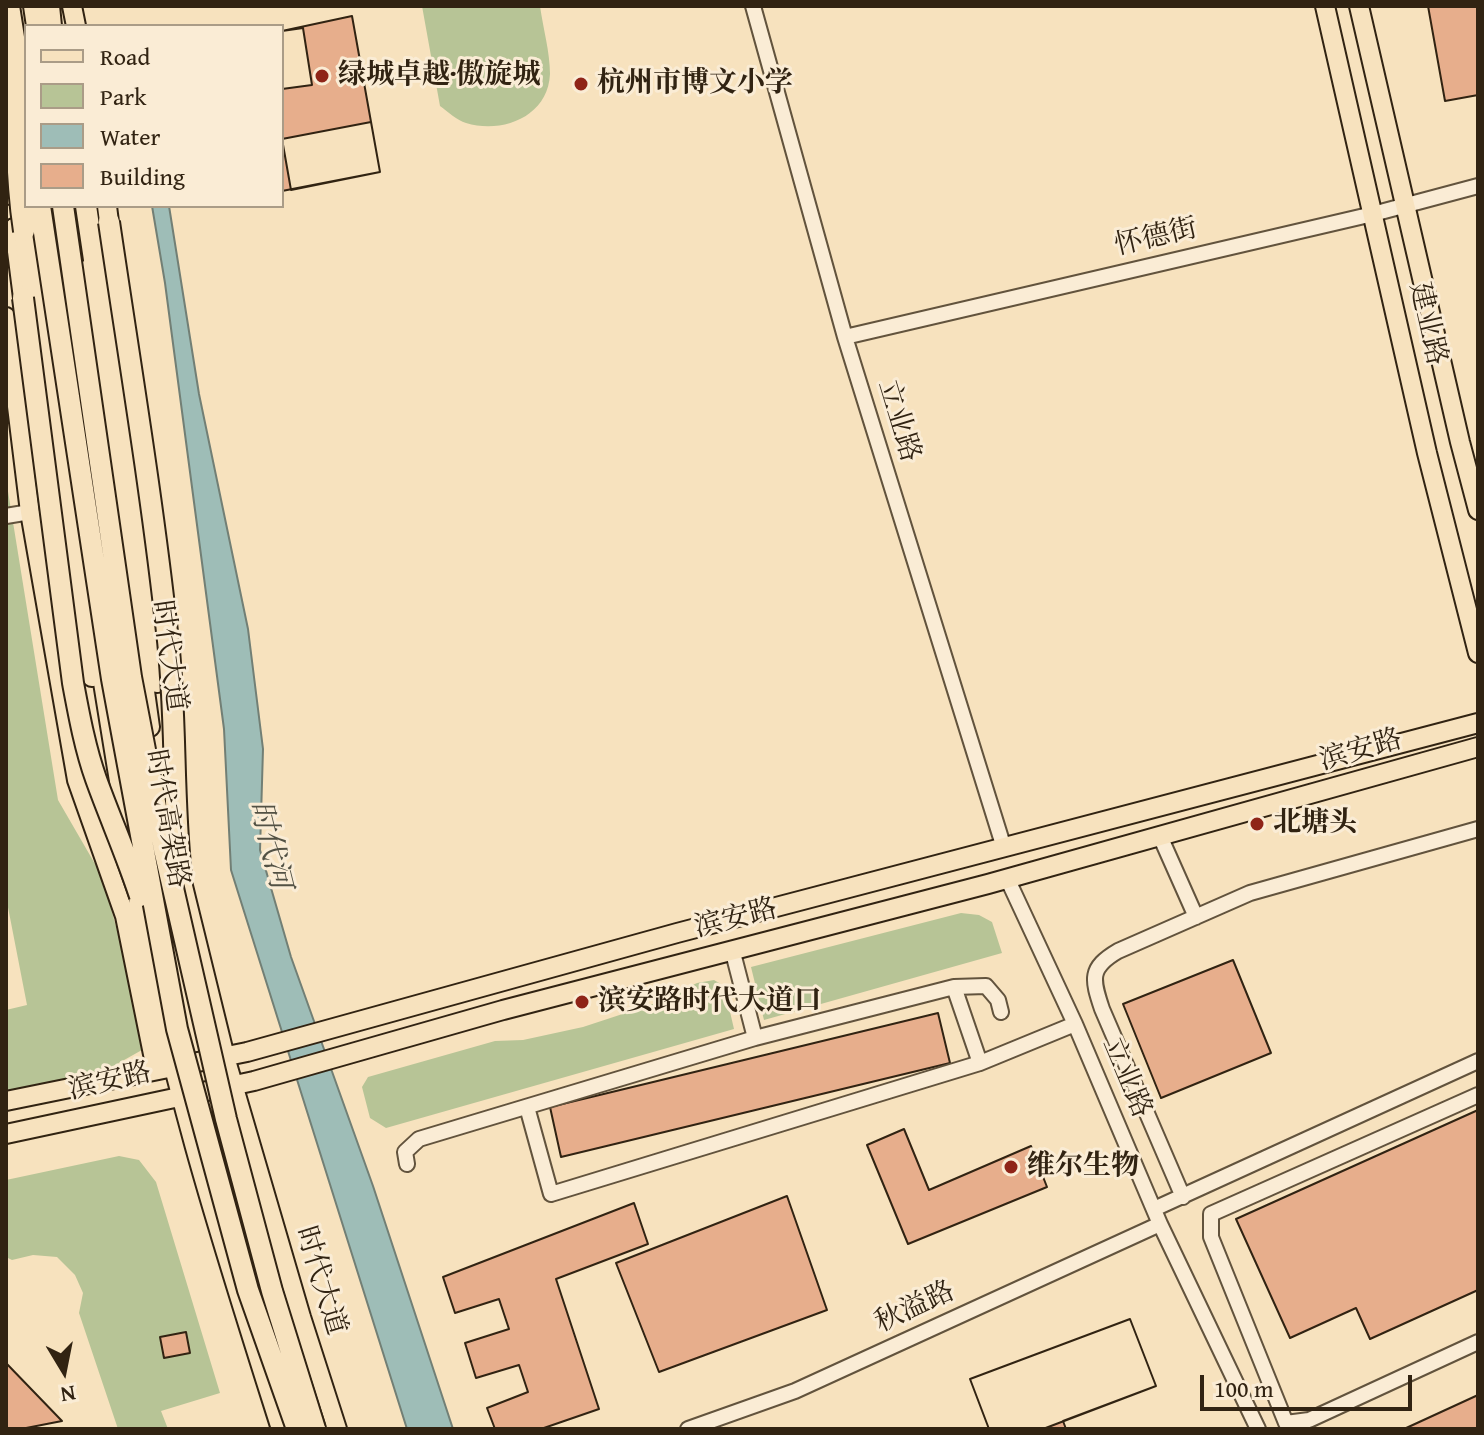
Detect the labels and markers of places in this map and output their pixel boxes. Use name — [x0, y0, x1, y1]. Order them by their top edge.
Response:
place label: 绿城卓越·傲旋城 — [338, 59, 540, 93]
marker: 绿城卓越·傲旋城 — [313, 67, 331, 85]
place label: 杭州市博文小学 — [597, 67, 793, 101]
marker: 杭州市博文小学 — [572, 75, 590, 93]
place label: 北塘头 — [1273, 807, 1357, 841]
marker: 北塘头 — [1248, 815, 1266, 833]
place label: 滨安路时代大道口 — [598, 985, 822, 1019]
marker: 滨安路时代大道口 — [573, 993, 591, 1011]
place label: 维尔生物 — [1027, 1150, 1139, 1184]
marker: 维尔生物 — [1002, 1158, 1020, 1176]

